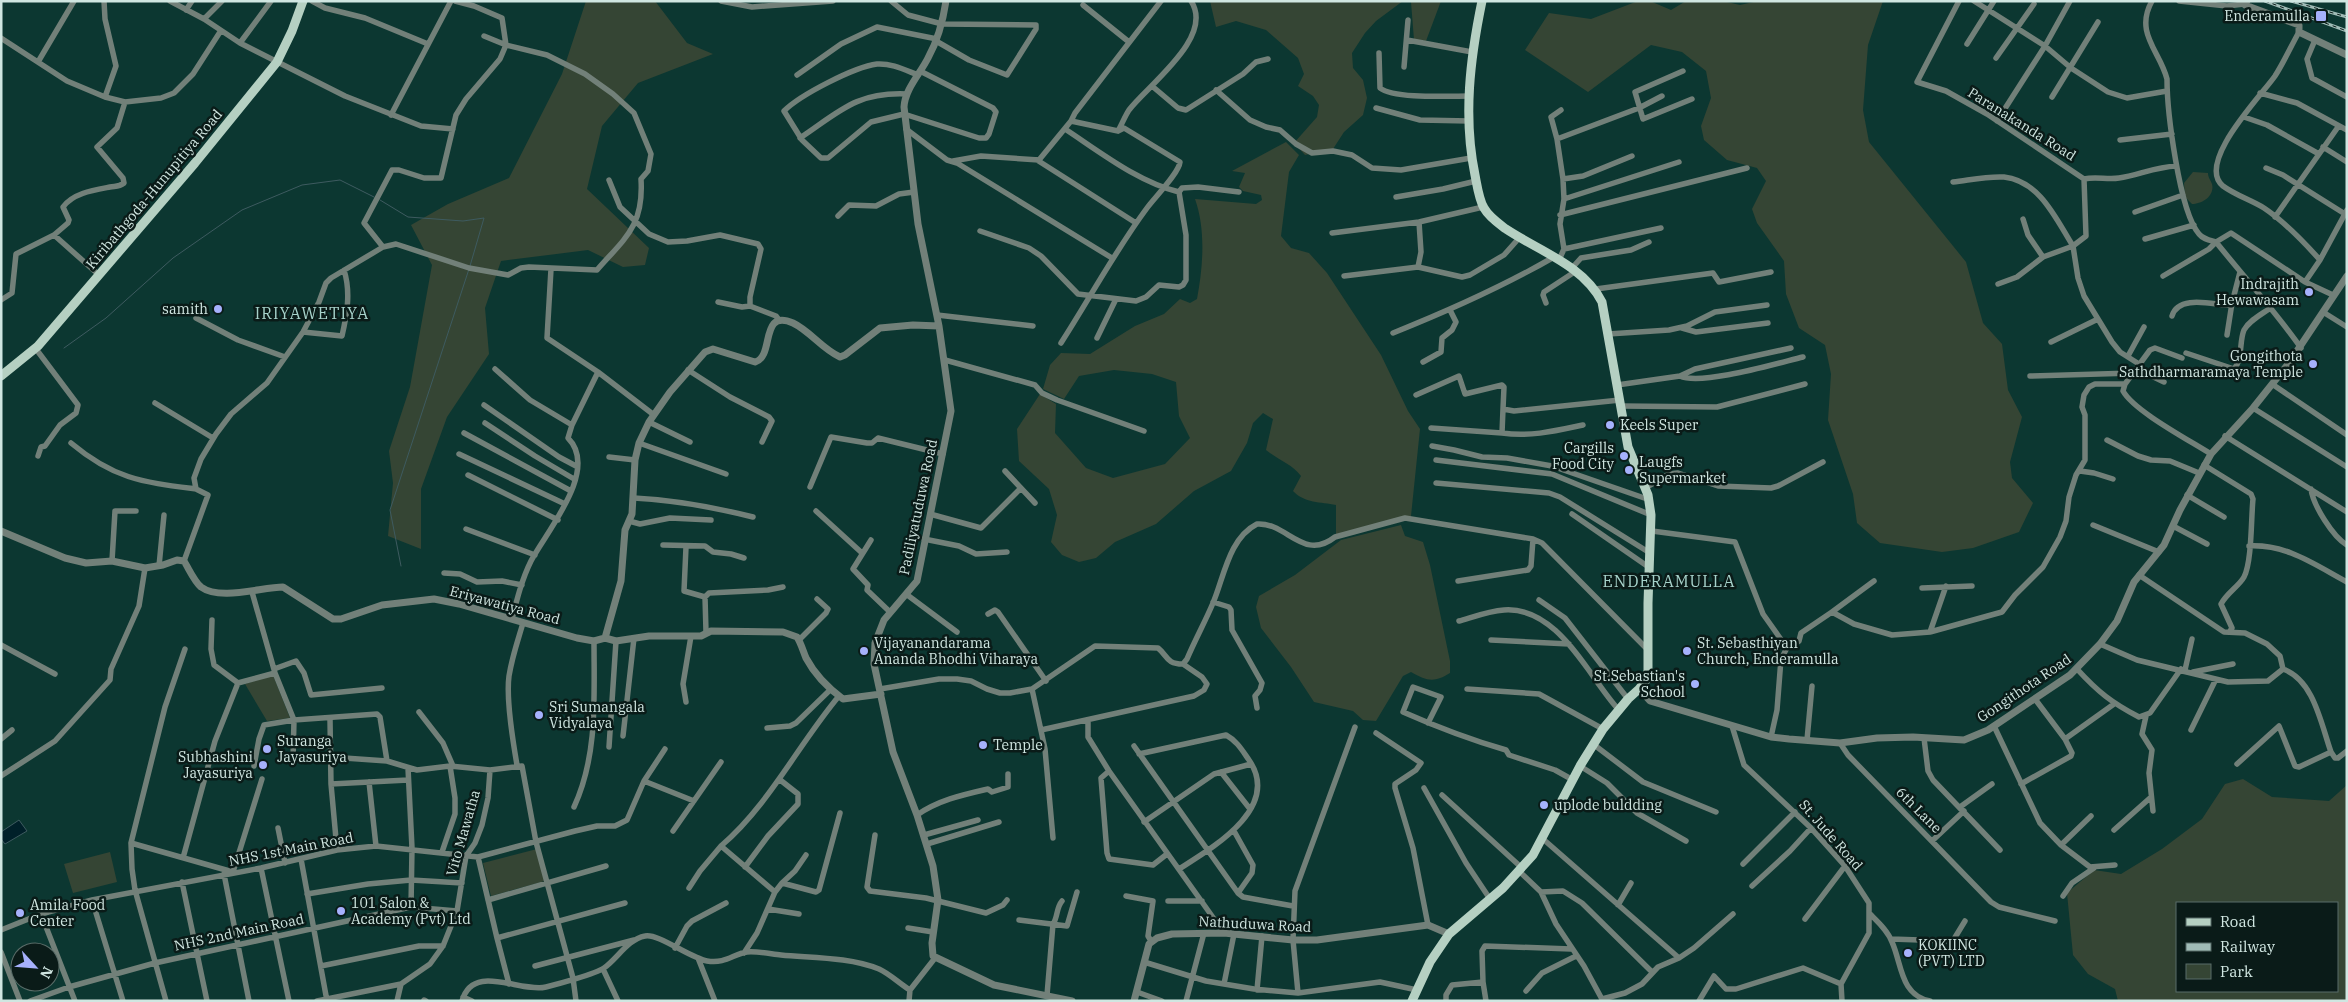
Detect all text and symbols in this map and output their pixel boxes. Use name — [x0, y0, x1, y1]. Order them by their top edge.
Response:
place label: Enderamulla — [2224, 7, 2310, 25]
marker: Enderamulla — [2314, 9, 2328, 23]
street label: Paranakanda Road — [1965, 83, 2080, 165]
street label: Kiribathgoda-Hunupitiya Road — [82, 105, 226, 273]
place label: Indrajith Hewawasam — [2216, 275, 2299, 309]
marker: Indrajith Hewawasam — [2303, 286, 2315, 298]
place label: samith — [162, 300, 208, 318]
marker: samith — [212, 303, 224, 315]
district label: IRIYAWETIYA — [255, 303, 369, 323]
place label: Gongithota Sathdharmaramaya Temple — [2119, 347, 2303, 381]
marker: Gongithota Sathdharmaramaya Temple — [2307, 358, 2319, 370]
place label: Keels Super — [1620, 416, 1699, 434]
marker: Keels Super — [1604, 419, 1616, 431]
street label: Padiliyatuduwa Road — [895, 437, 941, 577]
place label: Cargills Food City — [1552, 439, 1615, 473]
marker: Cargills Food City — [1618, 450, 1630, 462]
place label: Laugfs Supermarket — [1639, 453, 1726, 487]
marker: Laugfs Supermarket — [1623, 464, 1635, 476]
district label: ENDERAMULLA — [1602, 571, 1736, 591]
street label: Eriyawatiya Road — [448, 582, 563, 629]
place label: Vijayanandarama Ananda Bhodhi Viharaya — [874, 634, 1038, 668]
place label: St. Sebasthiyan Church, Enderamulla — [1697, 634, 1839, 668]
marker: Vijayanandarama Ananda Bhodhi Viharaya — [858, 645, 870, 657]
marker: St. Sebasthiyan Church, Enderamulla — [1681, 645, 1693, 657]
street label: Gongithota Road — [1973, 650, 2075, 726]
place label: St.Sebastian's School — [1594, 667, 1685, 701]
marker: St.Sebastian's School — [1689, 678, 1701, 690]
place label: Sri Sumangala Vidyalaya — [549, 698, 645, 732]
marker: Sri Sumangala Vidyalaya — [533, 709, 545, 721]
place label: Suranga Jayasuriya — [277, 732, 347, 766]
place label: Temple — [993, 736, 1043, 754]
marker: Temple — [977, 739, 989, 751]
marker: Suranga Jayasuriya — [261, 743, 273, 755]
place label: Subhashini Jayasuriya — [178, 748, 253, 782]
marker: Subhashini Jayasuriya — [257, 759, 269, 771]
street label: 6th Lane — [1892, 783, 1946, 837]
street label: Vito Mawatha — [442, 787, 484, 878]
place label: uplode buldding — [1554, 796, 1662, 814]
street label: St. Jude Road — [1795, 796, 1867, 874]
marker: uplode buldding — [1538, 799, 1550, 811]
street label: NHS 1st Main Road — [227, 828, 355, 870]
place label: 101 Salon & Academy (Pvt) Ltd — [351, 894, 471, 928]
place label: Amila Food Center — [30, 896, 106, 930]
legend — [2176, 902, 2338, 992]
marker: 101 Salon & Academy (Pvt) Ltd — [335, 905, 347, 917]
marker: Amila Food Center — [14, 907, 26, 919]
street label: NHS 2nd Main Road — [172, 909, 306, 955]
street label: Nathuduwa Road — [1198, 912, 1312, 936]
text: Road — [2220, 912, 2256, 931]
place label: KOKIINC (PVT) LTD — [1918, 936, 1985, 970]
text: Railway — [2220, 937, 2275, 956]
north arrow — [10, 942, 60, 992]
marker: KOKIINC (PVT) LTD — [1902, 947, 1914, 959]
text: Park — [2220, 962, 2253, 981]
text: N — [36, 964, 57, 982]

